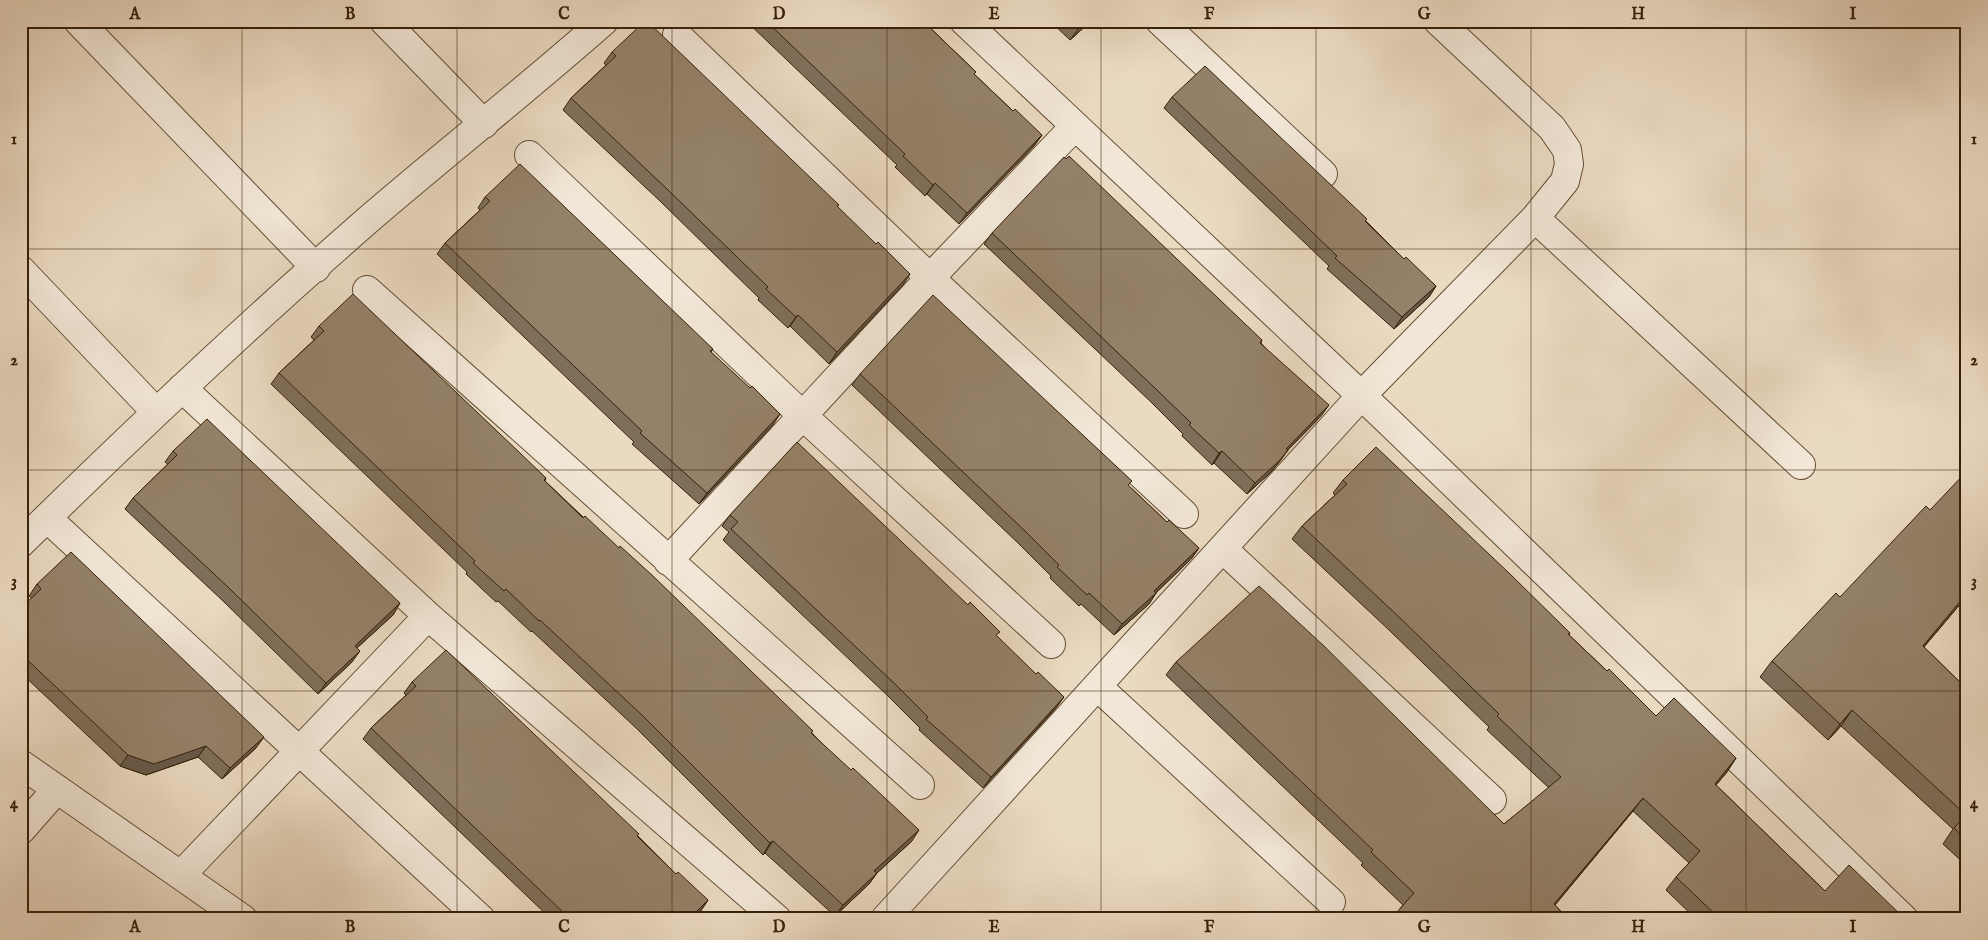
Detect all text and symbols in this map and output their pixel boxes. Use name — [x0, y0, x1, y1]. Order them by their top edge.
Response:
text: A — [129, 5, 142, 25]
text: B — [345, 5, 356, 25]
text: C — [558, 5, 570, 25]
text: D — [773, 5, 786, 25]
text: E — [988, 5, 1000, 25]
text: F — [1204, 5, 1215, 25]
text: G — [1418, 5, 1431, 25]
text: H — [1631, 5, 1645, 25]
text: I — [1850, 5, 1857, 25]
text: 1 — [11, 130, 17, 150]
text: 1 — [1971, 130, 1977, 150]
text: 2 — [10, 351, 18, 371]
text: 2 — [1970, 351, 1978, 371]
text: 3 — [11, 572, 17, 592]
text: 3 — [1971, 572, 1977, 592]
text: 4 — [10, 794, 19, 814]
text: 4 — [1970, 794, 1979, 814]
text: A — [129, 918, 142, 938]
text: B — [345, 918, 356, 938]
text: C — [558, 918, 570, 938]
text: D — [773, 918, 786, 938]
text: E — [988, 918, 1000, 938]
text: F — [1204, 918, 1215, 938]
text: G — [1418, 918, 1431, 938]
text: H — [1631, 918, 1645, 938]
text: I — [1850, 918, 1857, 938]

